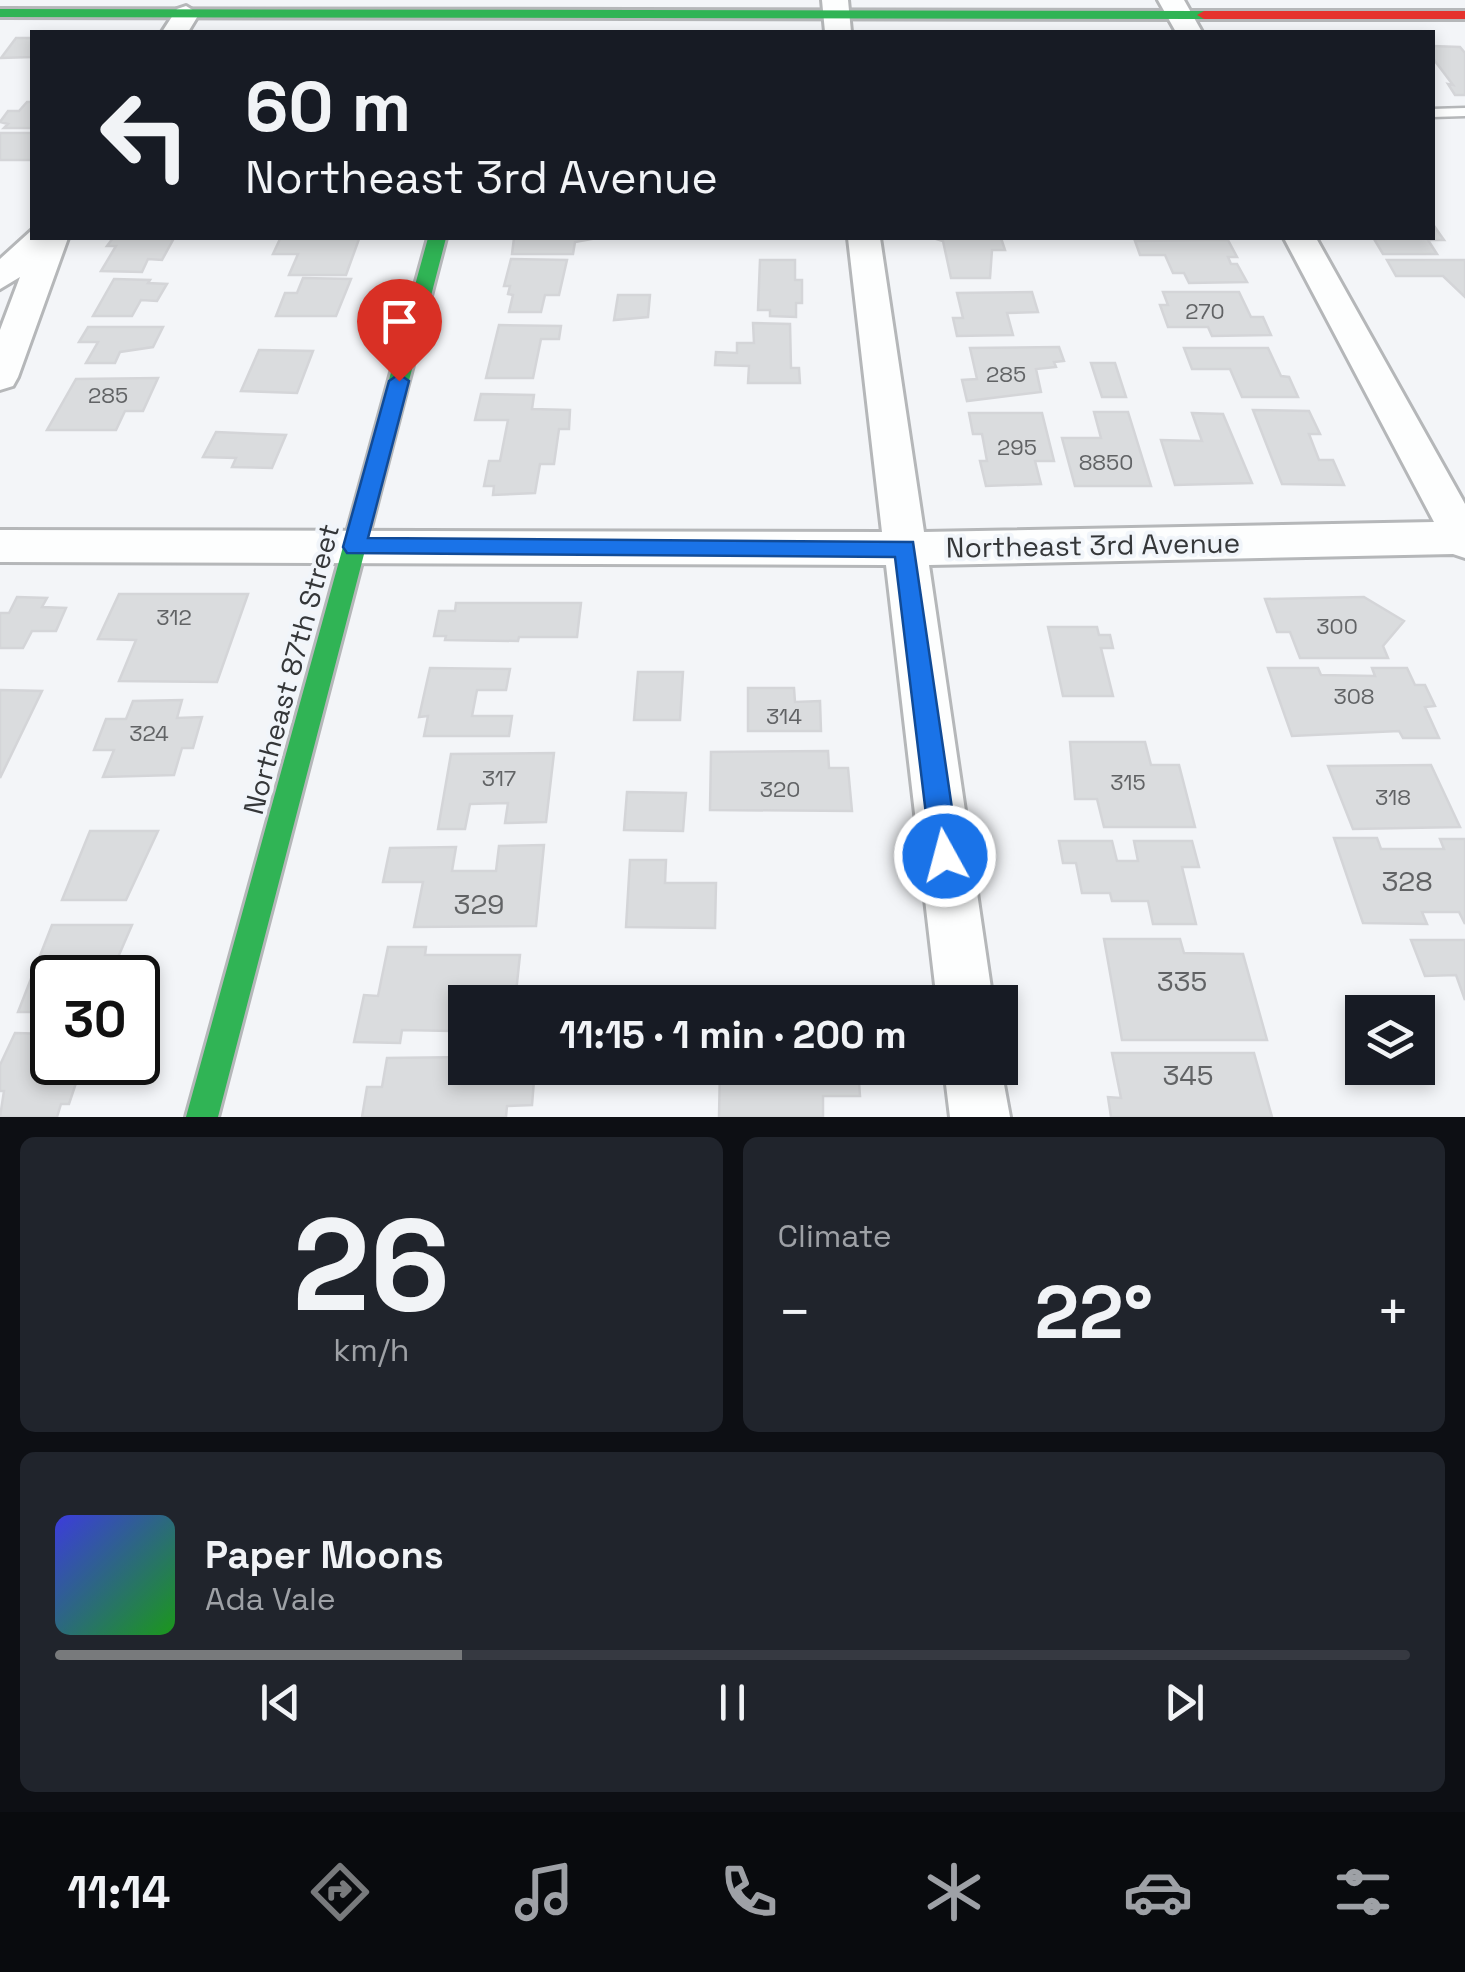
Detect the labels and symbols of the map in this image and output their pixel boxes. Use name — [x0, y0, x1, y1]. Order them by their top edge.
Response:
pin — [357, 279, 442, 382]
house number: 270 — [1185, 297, 1225, 325]
house number: 285 — [986, 360, 1026, 388]
house number: 285 — [88, 381, 128, 409]
house number: 295 — [997, 433, 1037, 461]
house number: 8850 — [1079, 448, 1133, 476]
street label: Northeast 87th Street — [235, 520, 347, 818]
street label: Northeast 3rd Avenue — [946, 524, 1240, 566]
house number: 312 — [156, 603, 192, 631]
house number: 300 — [1316, 612, 1358, 640]
house number: 308 — [1333, 682, 1375, 710]
house number: 314 — [766, 702, 802, 730]
house number: 324 — [129, 719, 169, 747]
house number: 317 — [482, 764, 516, 792]
house number: 315 — [1110, 768, 1146, 796]
house number: 320 — [760, 775, 800, 803]
house number: 318 — [1375, 783, 1411, 811]
position arrow — [893, 804, 997, 908]
house number: 328 — [1381, 863, 1433, 899]
house number: 329 — [454, 886, 504, 922]
speed limit sign: 30 — [30, 955, 160, 1085]
house number: 335 — [1157, 963, 1207, 999]
house number: 345 — [1162, 1057, 1214, 1093]

